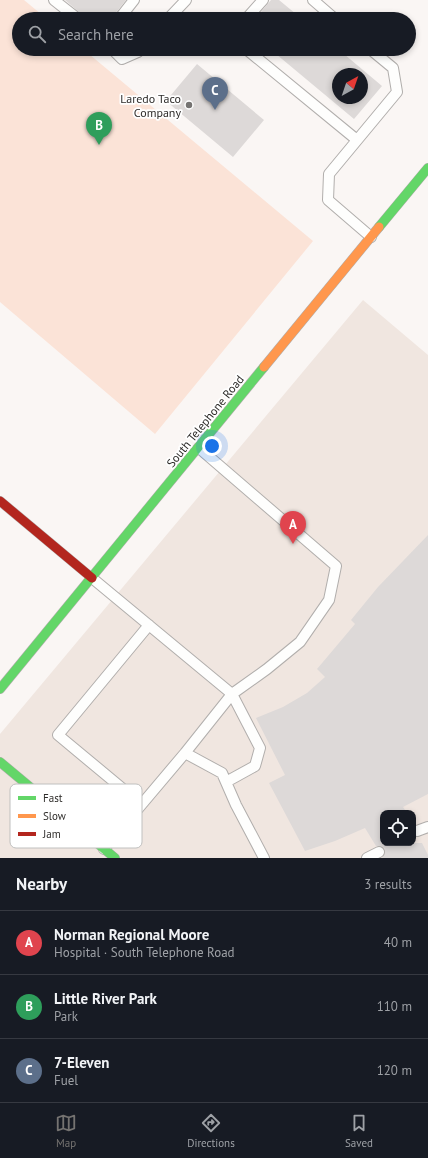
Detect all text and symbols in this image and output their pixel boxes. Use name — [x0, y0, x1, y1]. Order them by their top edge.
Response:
search box — [12, 12, 416, 56]
icon: search — [26, 23, 48, 45]
text: Search here — [58, 25, 134, 44]
north arrow — [332, 68, 368, 104]
pin: C — [202, 77, 228, 110]
place label: Laredo Taco Company — [120, 91, 181, 120]
marker: Laredo Taco Company — [184, 100, 194, 110]
pin: B — [86, 112, 112, 145]
street label: South Telephone Road — [163, 372, 247, 470]
your location — [202, 436, 222, 456]
pin: A — [280, 511, 306, 544]
legend — [10, 784, 142, 848]
text: Fast — [43, 791, 63, 805]
text: Slow — [43, 809, 66, 823]
map controls — [380, 810, 416, 846]
button: locate — [380, 810, 416, 846]
text: Jam — [42, 827, 61, 841]
text: Nearby — [16, 873, 67, 895]
text: 3 results — [364, 876, 412, 893]
text: Norman Regional Moore — [54, 925, 209, 944]
text: A — [25, 934, 33, 951]
text: 40 m — [384, 934, 412, 951]
text: Hospital · South Telephone Road — [54, 944, 235, 961]
text: Little River Park — [54, 989, 157, 1008]
text: B — [25, 998, 33, 1015]
text: 110 m — [377, 998, 412, 1015]
text: Park — [54, 1008, 78, 1025]
text: 7-Eleven — [54, 1053, 109, 1072]
text: C — [25, 1062, 33, 1079]
text: 120 m — [377, 1062, 412, 1079]
text: Fuel — [54, 1072, 78, 1089]
tab: Map — [55, 1112, 77, 1150]
tab: Directions — [187, 1112, 235, 1150]
tab: Saved — [345, 1112, 373, 1150]

